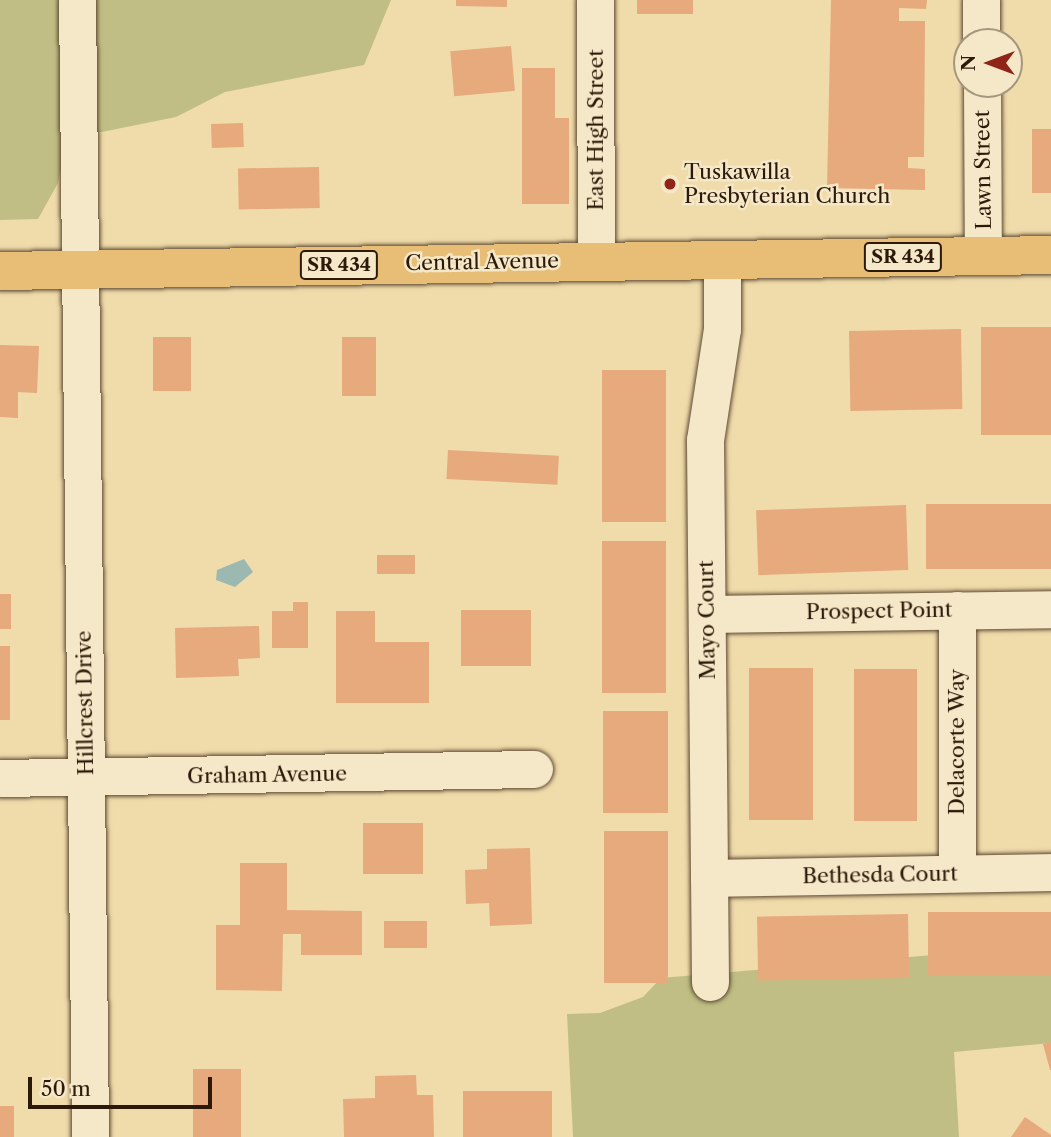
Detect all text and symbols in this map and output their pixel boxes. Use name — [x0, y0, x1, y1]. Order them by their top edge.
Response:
north arrow — [953, 28, 1023, 98]
street label: East High Street — [583, 49, 609, 211]
text: N — [957, 55, 980, 71]
street label: Lawn Street — [969, 110, 997, 230]
place label: Tuskawilla Presbyterian Church — [684, 159, 890, 209]
marker: Tuskawilla Presbyterian Church — [662, 176, 678, 192]
road number: SR 434 — [863, 242, 943, 272]
street label: Central Avenue — [404, 248, 560, 276]
road number: SR 434 — [299, 249, 379, 280]
street label: Mayo Court — [693, 560, 721, 680]
street label: Prospect Point — [806, 597, 952, 625]
street label: Hillcrest Drive — [71, 630, 99, 776]
street label: Delacorte Way — [944, 669, 970, 815]
street label: Graham Avenue — [186, 761, 348, 789]
street label: Bethesda Court — [802, 861, 958, 889]
scale bar — [32, 1064, 215, 1108]
text: 50 m — [41, 1076, 91, 1101]

